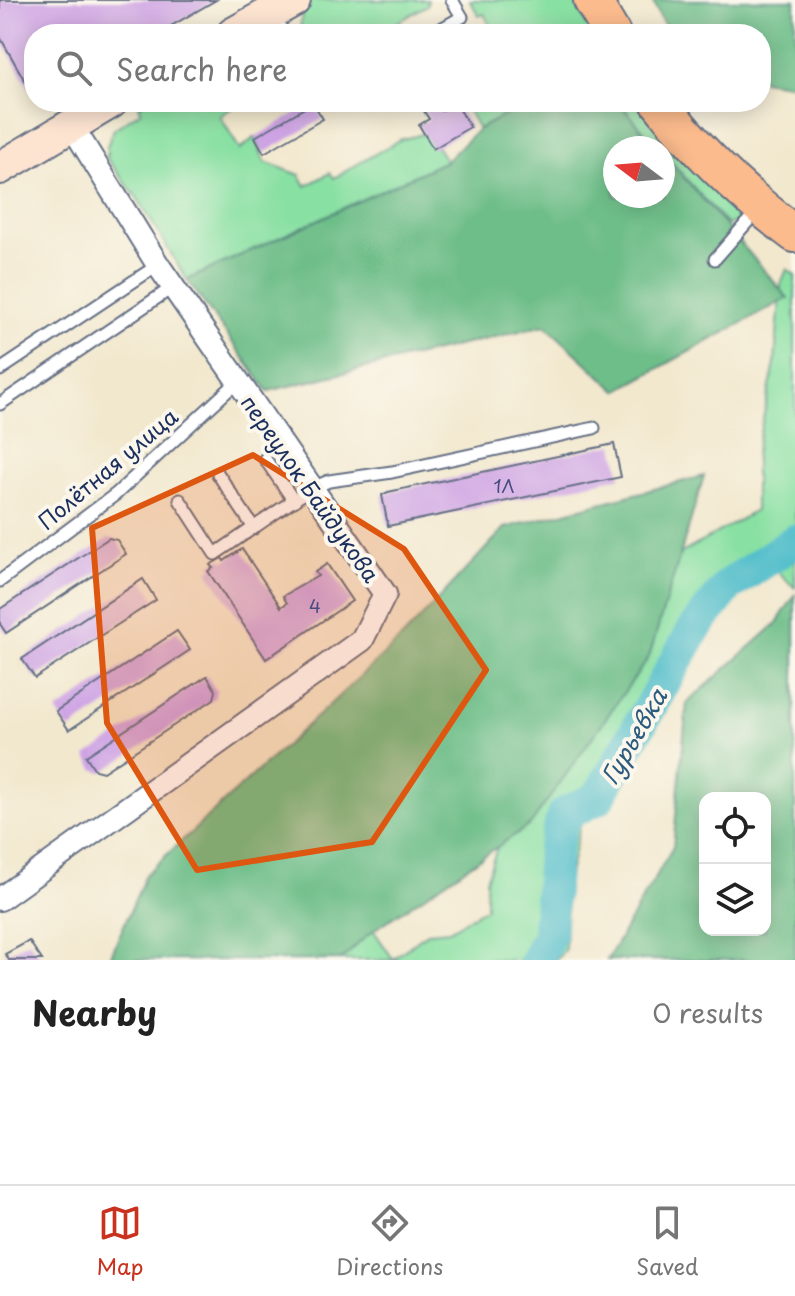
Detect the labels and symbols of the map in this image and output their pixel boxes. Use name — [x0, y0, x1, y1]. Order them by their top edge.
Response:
north arrow — [603, 136, 675, 208]
street label: переулок Байдукова — [234, 387, 388, 589]
street label: Полётная улица — [30, 399, 184, 537]
house number: 1Л — [493, 472, 515, 499]
house number: 4 — [309, 592, 321, 619]
water label: Гурьевка — [591, 681, 675, 791]

